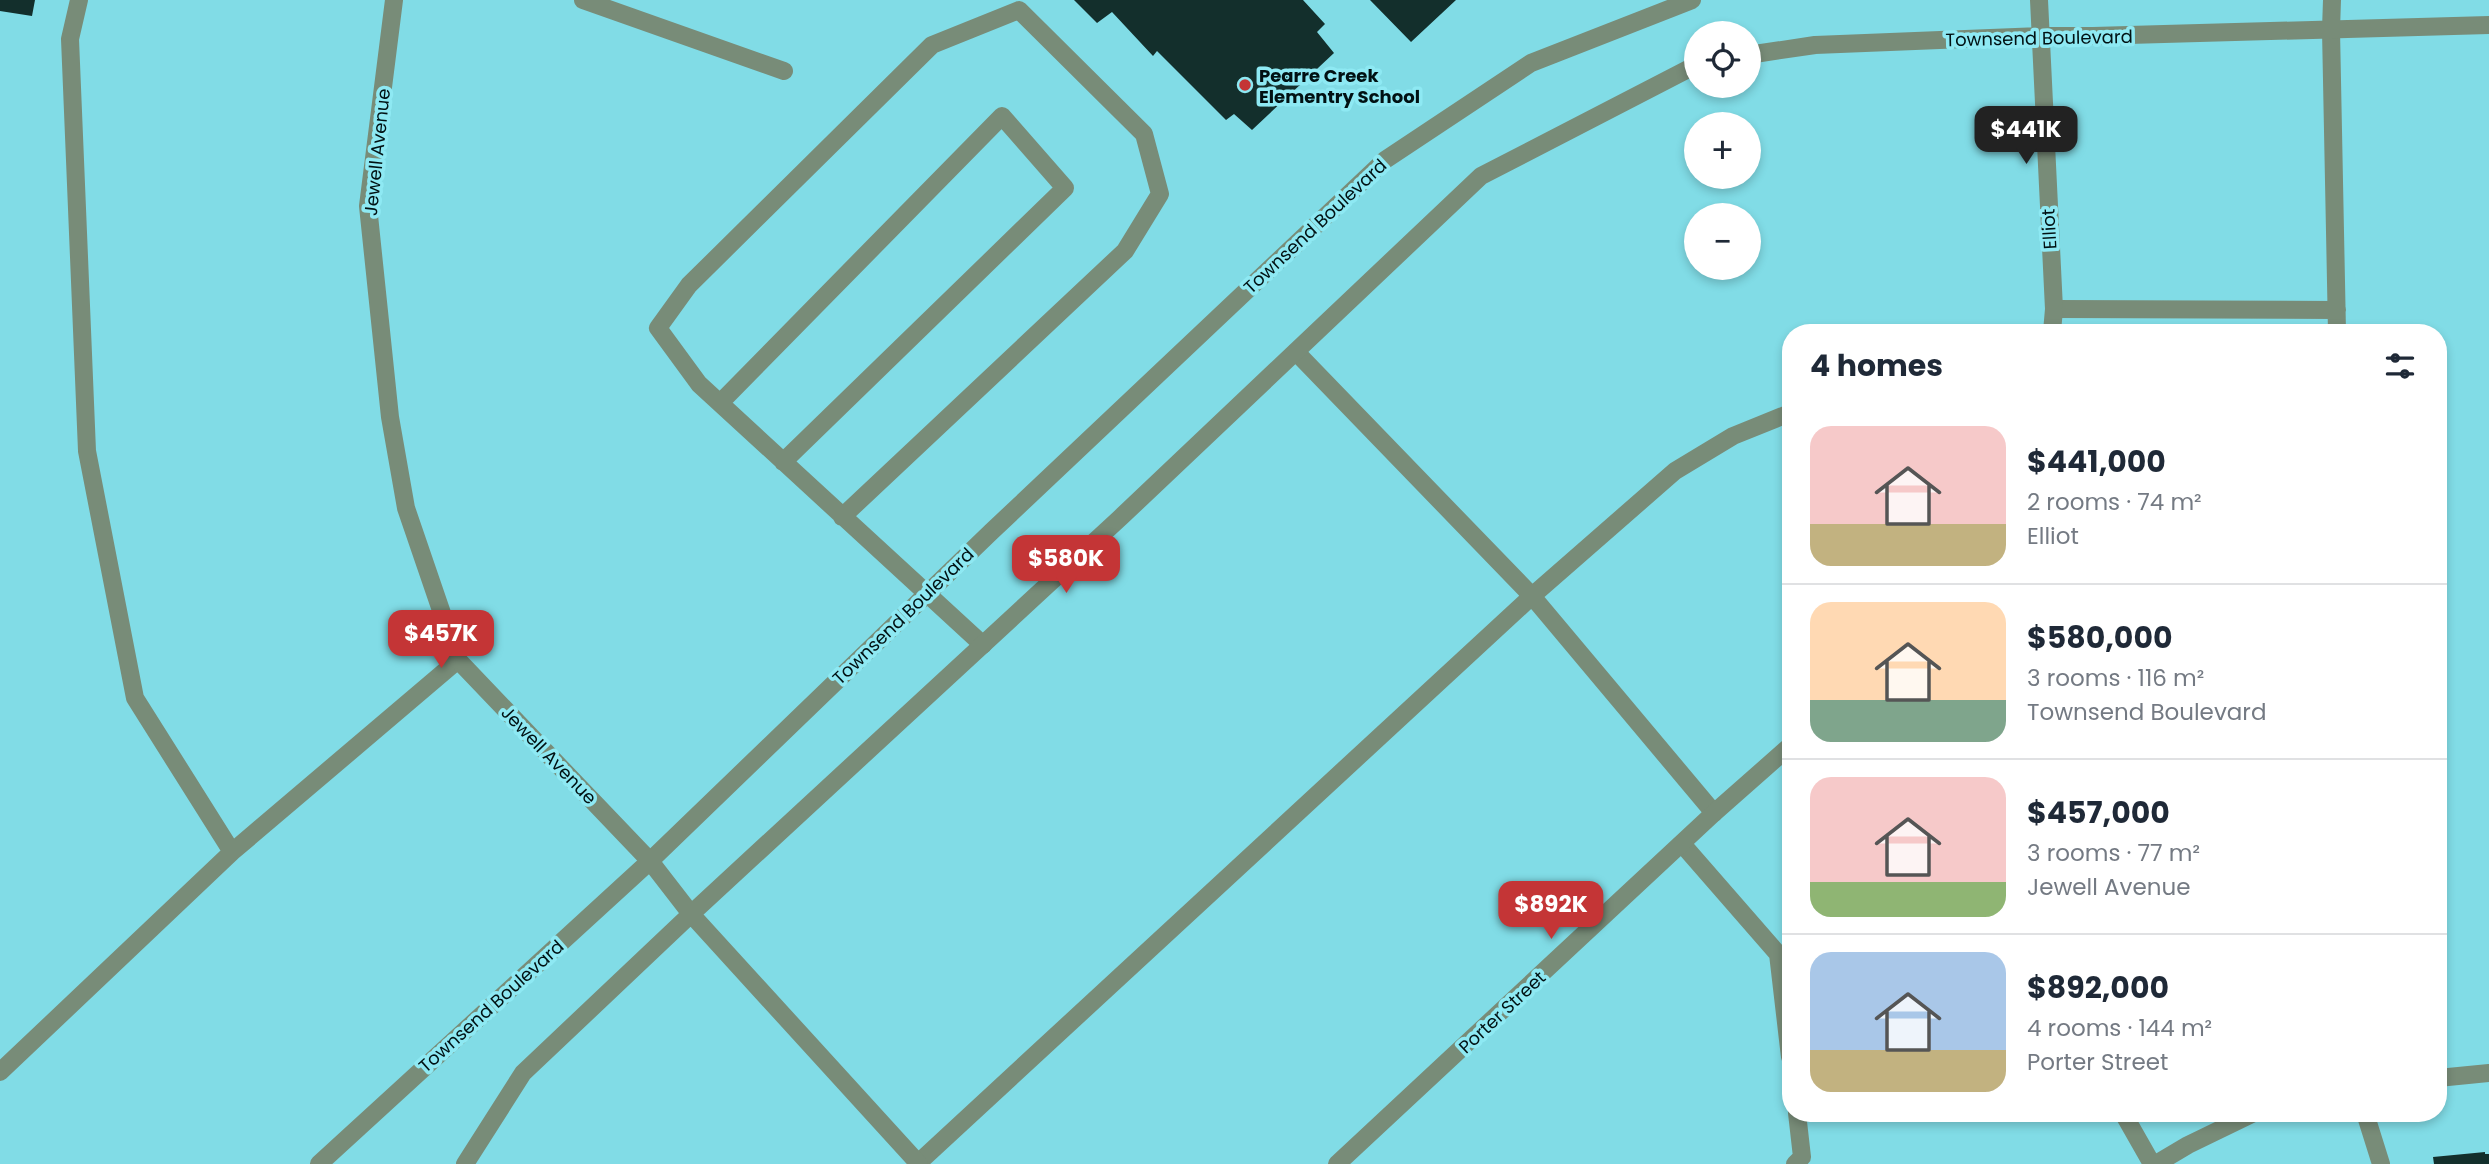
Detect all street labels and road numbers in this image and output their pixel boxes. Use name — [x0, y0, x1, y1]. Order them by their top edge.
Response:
street label: Townsend Boulevard — [1945, 24, 2133, 52]
street label: Jewell Avenue — [358, 87, 396, 217]
street label: Townsend Boulevard — [1238, 153, 1392, 299]
street label: Elliot — [2035, 208, 2063, 250]
street label: Townsend Boulevard — [827, 542, 979, 690]
street label: Jewell Avenue — [496, 700, 602, 810]
street label: Townsend Boulevard — [413, 934, 569, 1078]
street label: Porter Street — [1453, 965, 1551, 1059]

